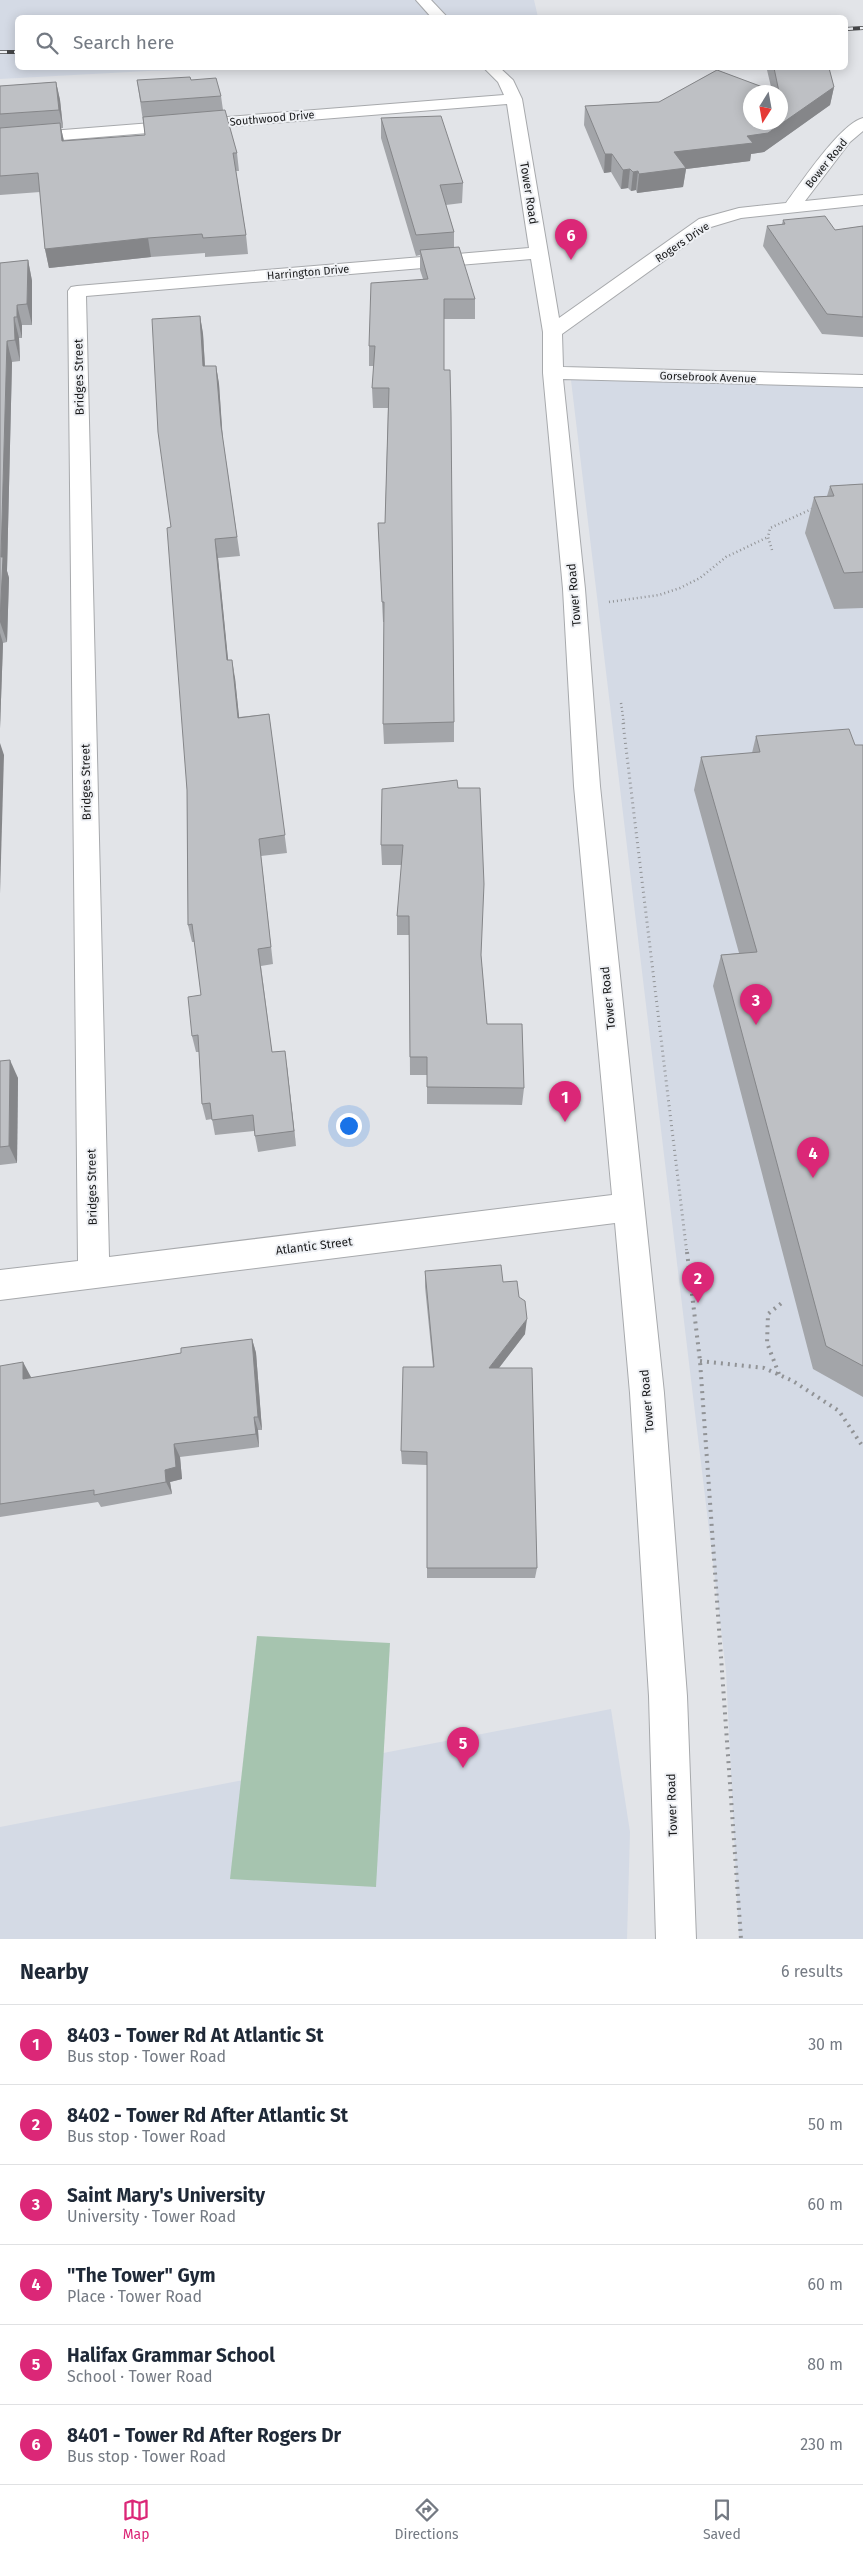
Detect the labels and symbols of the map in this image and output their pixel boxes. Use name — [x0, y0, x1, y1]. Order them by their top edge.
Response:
north arrow — [743, 85, 788, 130]
street label: Southwood Drive — [229, 108, 315, 129]
street label: Bower Road — [803, 136, 850, 191]
street label: Tower Road — [517, 161, 541, 225]
pin: 6 — [555, 219, 587, 260]
street label: Rogers Drive — [653, 220, 712, 265]
street label: Harrington Drive — [266, 262, 350, 283]
street label: Bridges Street — [71, 338, 87, 415]
street label: Gorsebrook Avenue — [659, 369, 757, 386]
street label: Tower Road — [564, 563, 584, 627]
street label: Bridges Street — [78, 743, 94, 820]
street label: Tower Road — [598, 966, 618, 1030]
pin: 3 — [740, 984, 772, 1025]
pin: 1 — [549, 1081, 581, 1122]
your location — [336, 1113, 362, 1139]
pin: 4 — [797, 1137, 829, 1178]
street label: Bridges Street — [84, 1148, 100, 1225]
street label: Atlantic Street — [275, 1234, 354, 1258]
pin: 2 — [682, 1262, 714, 1303]
street label: Tower Road — [637, 1369, 657, 1433]
pin: 5 — [447, 1727, 479, 1768]
street label: Tower Road — [664, 1773, 680, 1837]

